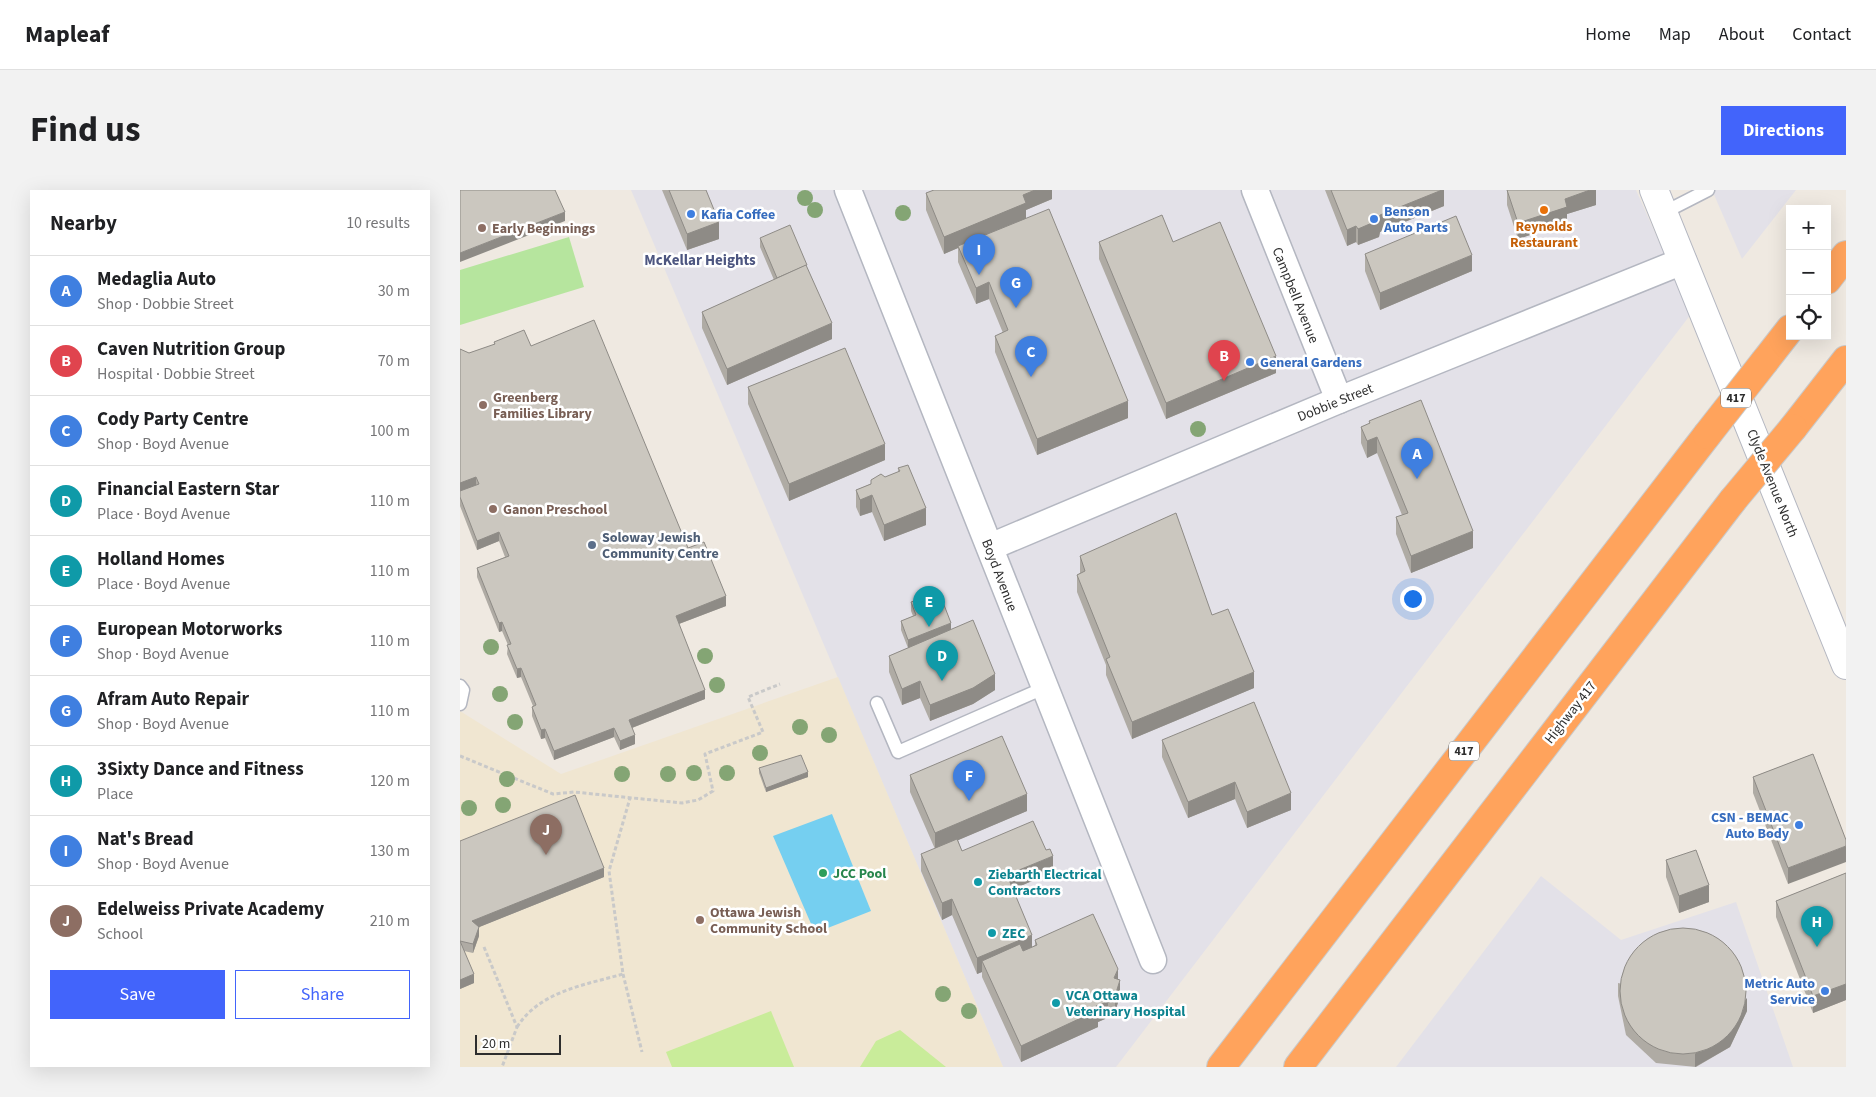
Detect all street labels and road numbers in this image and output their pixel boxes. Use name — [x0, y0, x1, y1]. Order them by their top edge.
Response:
street label: Campbell Avenue — [1267, 244, 1324, 347]
street label: Dobbie Street — [1295, 379, 1376, 427]
road number: 417 — [1721, 388, 1751, 408]
street label: Clyde Avenue North — [1741, 426, 1803, 541]
street label: Boyd Avenue — [976, 536, 1022, 614]
street label: Highway 417 — [1540, 677, 1602, 748]
road number: 417 — [1449, 742, 1479, 760]

